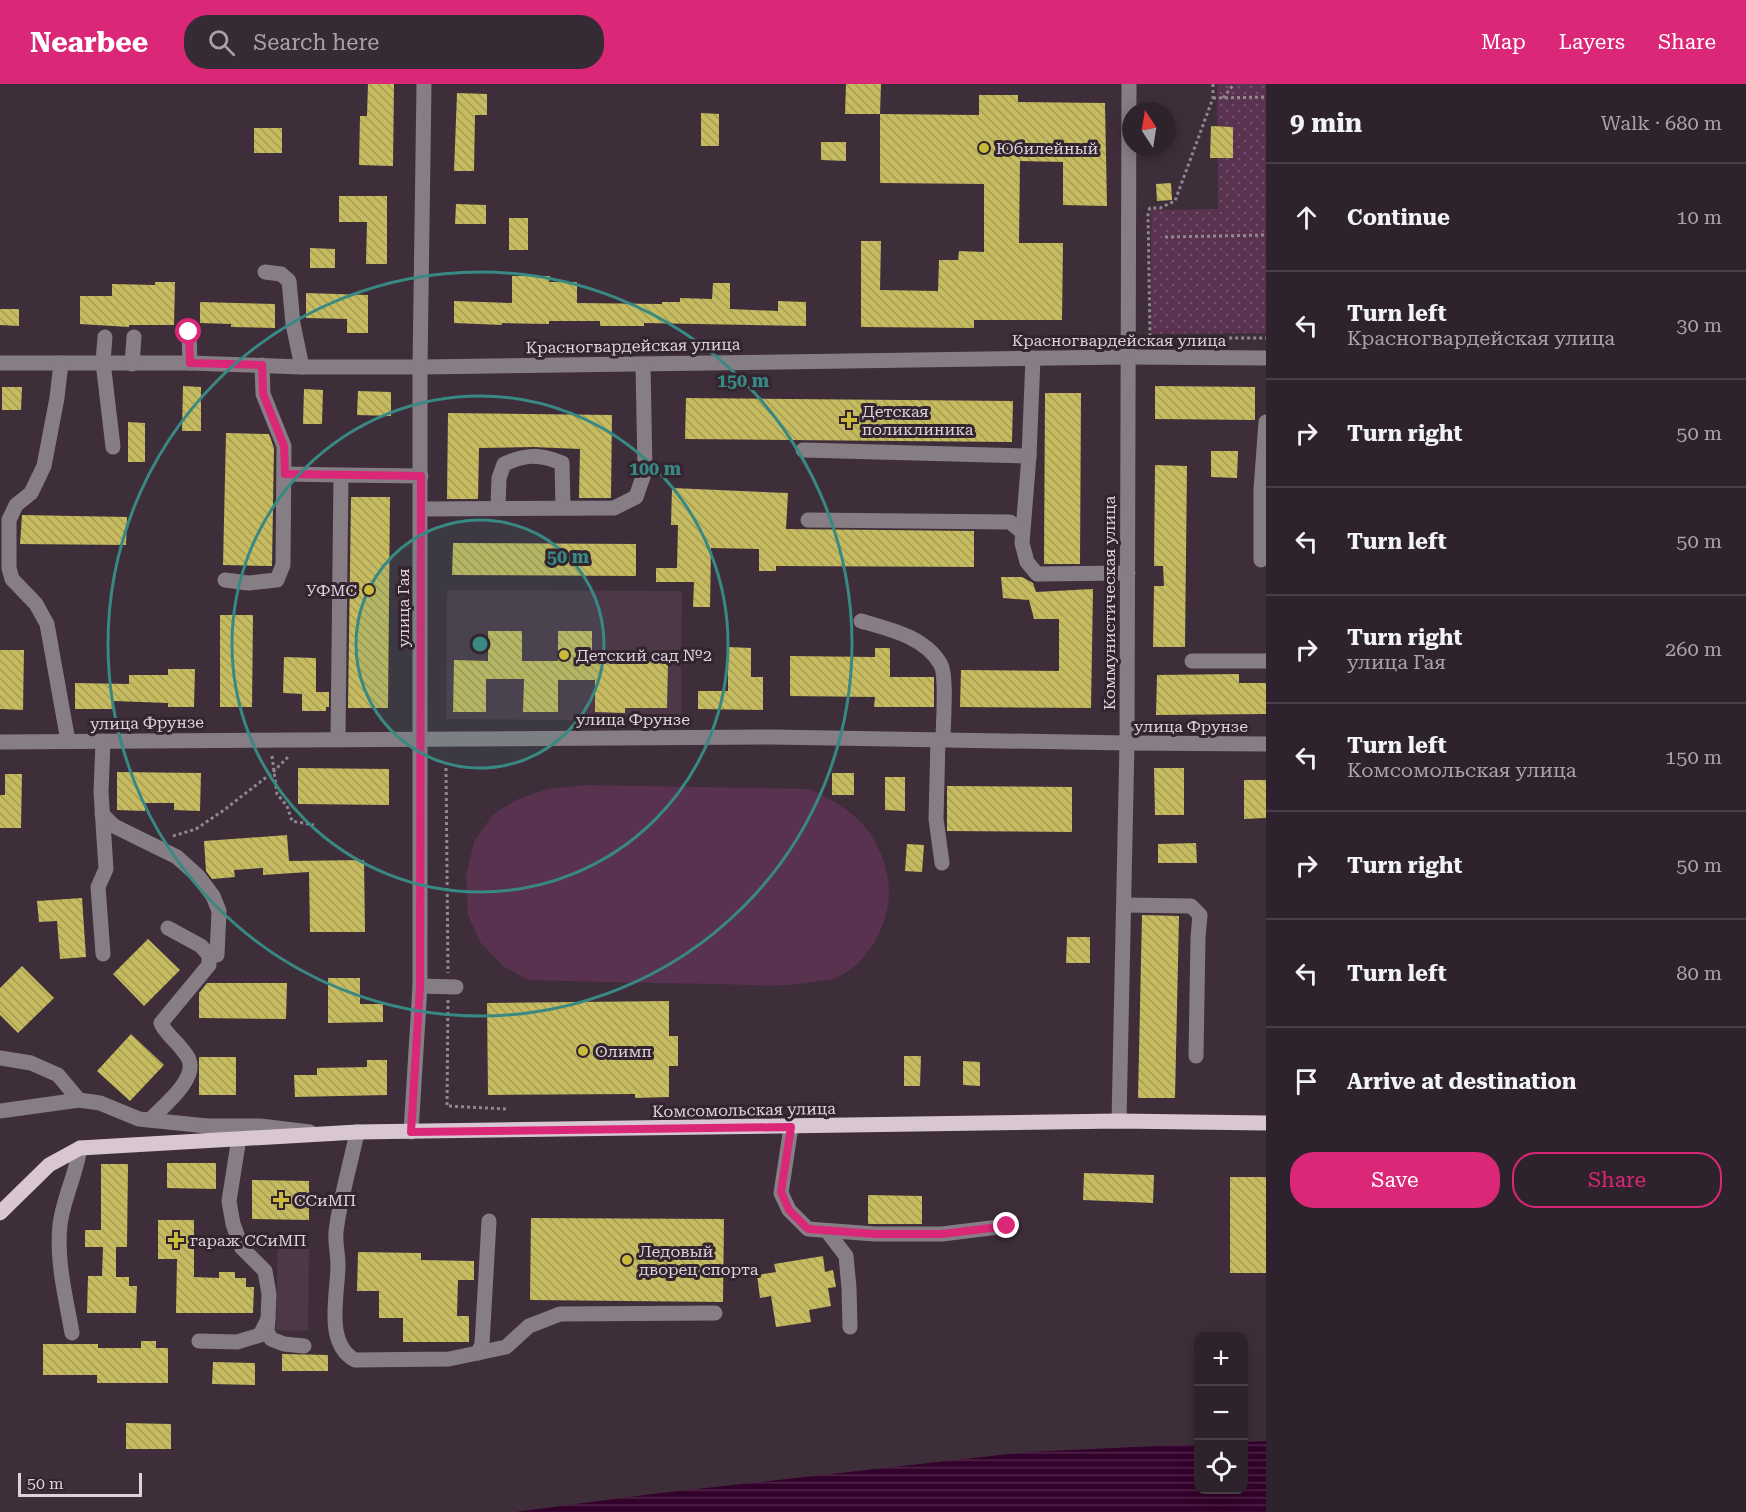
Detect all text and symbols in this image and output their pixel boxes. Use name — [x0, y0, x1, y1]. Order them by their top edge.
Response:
search box — [184, 15, 604, 69]
text: Nearbee — [30, 26, 148, 59]
icon: search — [205, 26, 238, 59]
text: Search here — [253, 30, 379, 55]
text: Map — [1481, 30, 1526, 54]
text: Layers — [1559, 30, 1625, 54]
text: Share — [1658, 30, 1716, 54]
north arrow — [1122, 102, 1176, 156]
text: 9 min — [1290, 108, 1362, 138]
text: Walk · 680 m — [1601, 111, 1722, 135]
place label: Юбилейный — [996, 139, 1099, 158]
marker: Юбилейный — [977, 141, 991, 155]
icon: ahead — [1290, 201, 1323, 234]
text: Continue — [1347, 205, 1450, 230]
text: 10 m — [1676, 205, 1722, 229]
text: Turn left — [1347, 301, 1447, 326]
icon: left — [1290, 309, 1323, 342]
text: 30 m — [1676, 313, 1722, 337]
route start — [175, 318, 201, 344]
text: Красногвардейская улица — [1347, 326, 1615, 350]
street label: Красногвардейская улица — [1012, 331, 1227, 350]
street label: Красногвардейская улица — [526, 335, 741, 357]
text: 150 m — [717, 370, 770, 391]
place label: Детская поликлиника — [862, 402, 974, 439]
marker: Детская поликлиника — [840, 411, 858, 429]
icon: right — [1290, 417, 1323, 450]
text: Turn right — [1347, 421, 1462, 446]
text: 50 m — [1676, 421, 1722, 445]
text: 100 m — [629, 458, 682, 479]
street label: Коммунистическая улица — [1100, 495, 1119, 710]
icon: left — [1290, 525, 1323, 558]
text: Turn left — [1347, 529, 1447, 554]
text: 50 m — [1676, 529, 1722, 553]
text: 50 m — [547, 546, 590, 567]
street label: улица Гая — [394, 568, 413, 648]
place label: УФМС — [306, 581, 357, 600]
marker: УФМС — [362, 583, 376, 597]
text: Turn right — [1347, 625, 1462, 650]
icon: right — [1290, 633, 1323, 666]
centre of rings — [470, 634, 490, 654]
text: 260 m — [1665, 637, 1722, 661]
place label: Детский сад №2 — [576, 646, 712, 665]
marker: Детский сад №2 — [557, 648, 571, 662]
text: улица Гая — [1347, 650, 1446, 674]
street label: улица Фрунзе — [576, 710, 690, 729]
street label: улица Фрунзе — [90, 713, 204, 733]
street label: улица Фрунзе — [1134, 717, 1248, 736]
text: Turn left — [1347, 733, 1447, 758]
icon: left — [1290, 741, 1323, 774]
text: 150 m — [1665, 745, 1722, 769]
text: Комсомольская улица — [1347, 758, 1577, 782]
icon: right — [1290, 849, 1323, 882]
text: Turn right — [1347, 853, 1462, 878]
text: 50 m — [1676, 853, 1722, 877]
icon: left — [1290, 957, 1323, 990]
text: Turn left — [1347, 961, 1447, 986]
text: 80 m — [1676, 961, 1722, 985]
place label: Олимп — [595, 1042, 652, 1061]
marker: Олимп — [576, 1044, 590, 1058]
icon: arrive — [1290, 1065, 1323, 1098]
text: Arrive at destination — [1347, 1069, 1576, 1094]
street label: Комсомольская улица — [652, 1099, 836, 1121]
button: Save — [1290, 1152, 1500, 1208]
button: Share — [1512, 1152, 1722, 1208]
marker: ССиМП — [272, 1191, 290, 1209]
place label: ССиМП — [294, 1191, 356, 1210]
route end — [993, 1212, 1019, 1238]
marker: гараж ССиМП — [167, 1231, 185, 1249]
place label: гараж ССиМП — [190, 1231, 306, 1250]
place label: Ледовый дворец спорта — [639, 1242, 759, 1279]
marker: Ледовый дворец спорта — [620, 1253, 634, 1267]
map controls — [1194, 1332, 1248, 1494]
button: + — [1194, 1332, 1248, 1386]
button: − — [1194, 1386, 1248, 1440]
button: locate — [1194, 1440, 1248, 1494]
scale bar — [18, 1470, 142, 1498]
text: 50 m — [27, 1474, 64, 1493]

